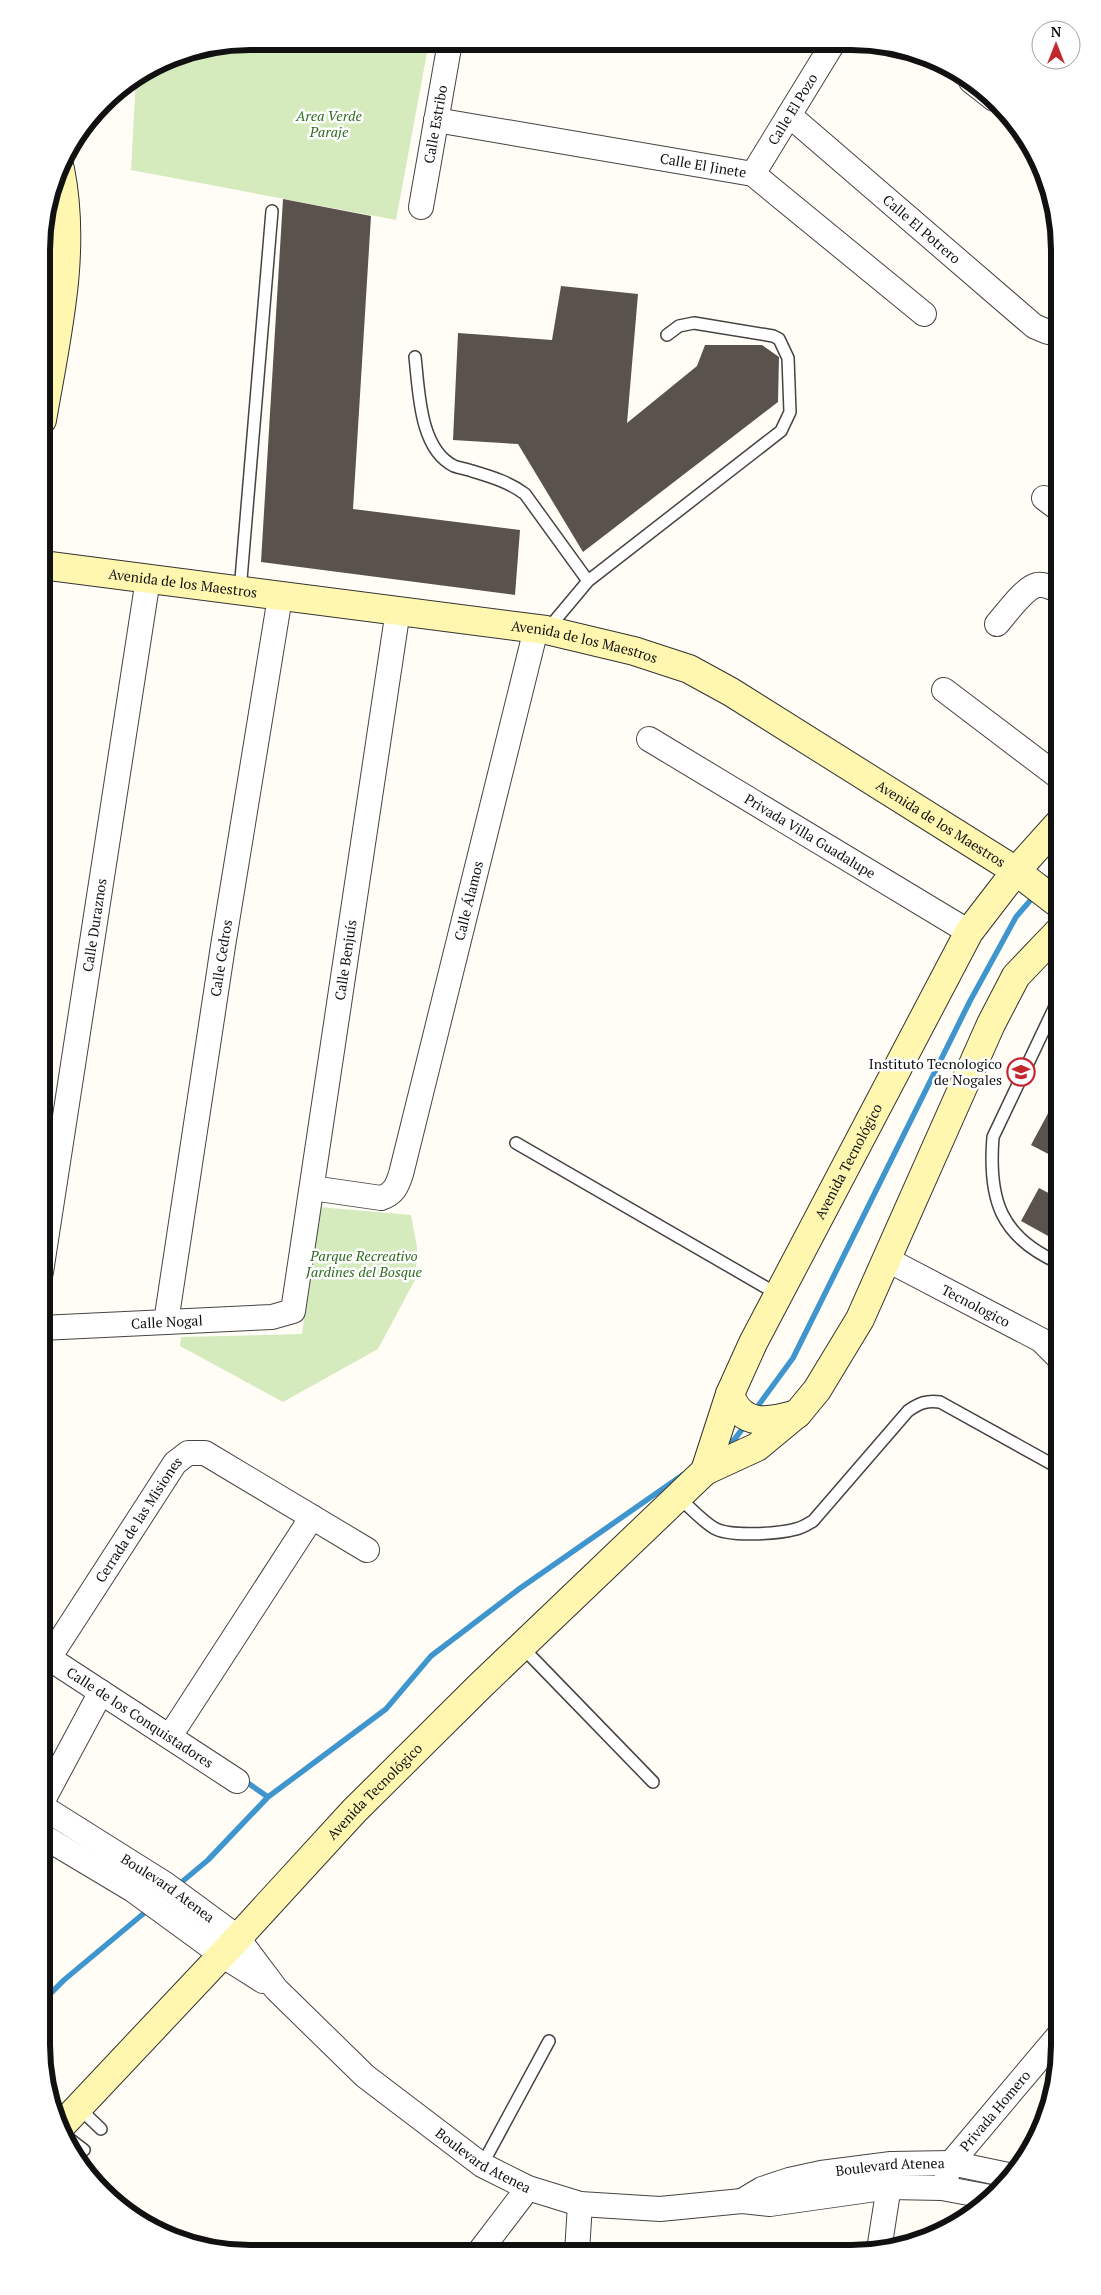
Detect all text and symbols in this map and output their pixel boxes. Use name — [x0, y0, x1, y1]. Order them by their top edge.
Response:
north arrow — [1031, 20, 1081, 70]
text: N — [1051, 22, 1062, 41]
street label: Calle El Pozo — [763, 69, 822, 148]
street label: Calle Estribo — [419, 83, 451, 165]
park label: Area Verde Paraje — [295, 106, 363, 141]
street label: Calle El Jinete — [659, 148, 748, 182]
street label: Calle El Potrero — [879, 190, 965, 268]
street label: Avenida de los Maestros — [107, 564, 258, 602]
street label: Avenida de los Maestros — [510, 616, 660, 667]
street label: Avenida de los Maestros — [873, 775, 1009, 871]
street label: Privada Villa Guadalupe — [741, 789, 879, 882]
street label: Calle Álamos — [449, 859, 487, 943]
street label: Calle Duraznos — [77, 877, 111, 973]
street label: Calle Cedros — [205, 918, 236, 998]
street label: Calle Benjuís — [330, 918, 361, 1002]
place label: Instituto Tecnologico de Nogales — [869, 1054, 1002, 1089]
school or university icon: Instituto Tecnologico de Nogales — [1006, 1057, 1036, 1087]
street label: Avenida Tecnológico — [810, 1100, 886, 1222]
park label: Parque Recreativo Jardines del Bosque — [305, 1246, 423, 1281]
street label: Tecnologico — [938, 1280, 1014, 1331]
street label: Calle Nogal — [131, 1310, 203, 1333]
street label: Cerrada de las Misiones — [90, 1451, 185, 1586]
street label: Calle de los Conquistadores — [63, 1662, 217, 1772]
street label: Avenida Tecnológico — [322, 1739, 426, 1843]
street label: Boulevard Atenea — [118, 1849, 219, 1926]
street label: Privada Homero — [955, 2066, 1035, 2155]
street label: Boulevard Atenea — [432, 2123, 534, 2197]
street label: Boulevard Atenea — [834, 2153, 945, 2180]

